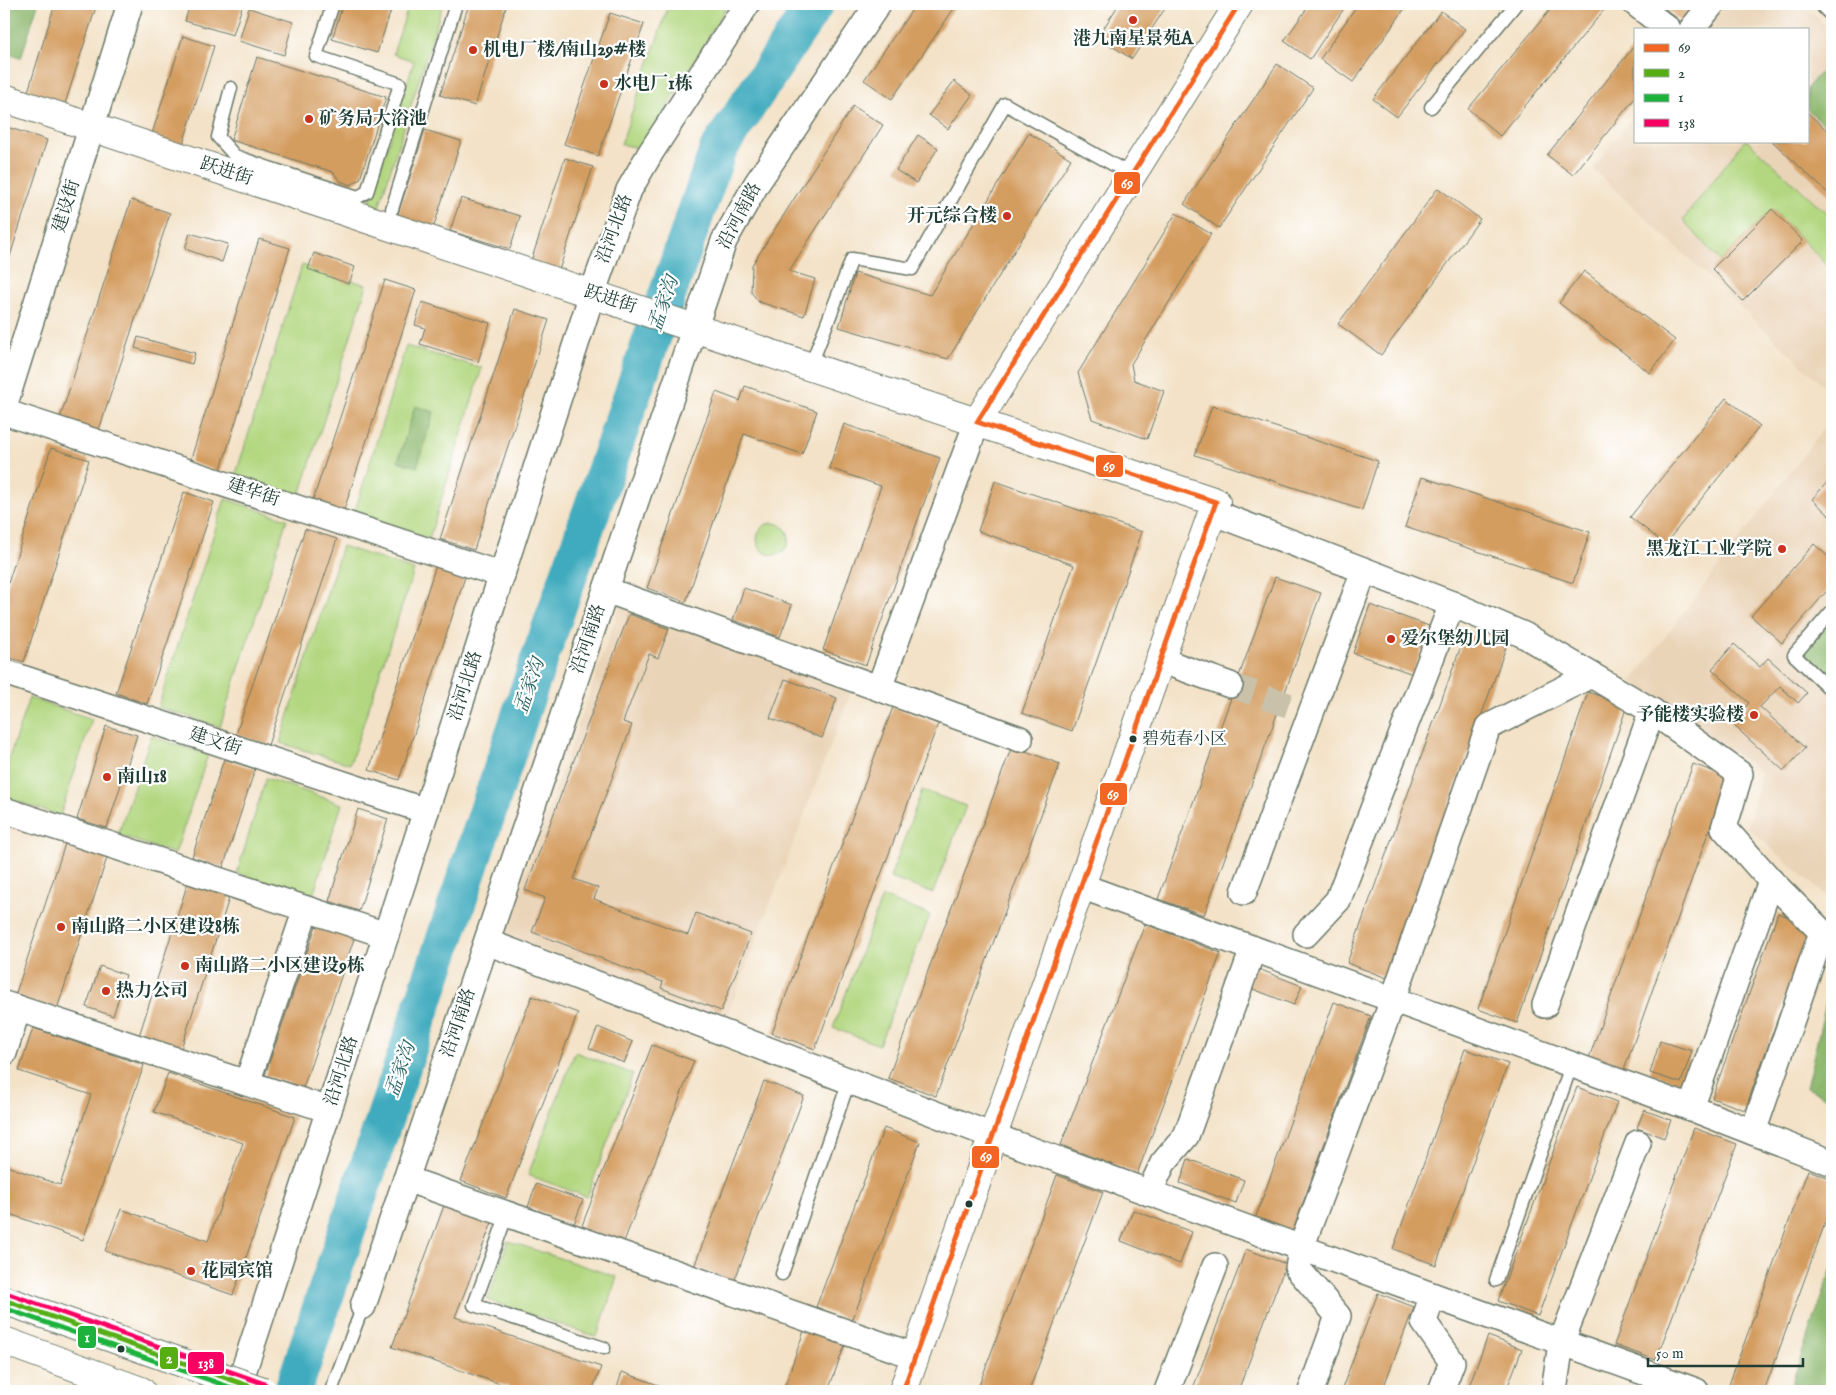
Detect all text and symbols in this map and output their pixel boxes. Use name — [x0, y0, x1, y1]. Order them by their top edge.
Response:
marker: 港九南星景苑A — [1127, 14, 1139, 26]
place label: 港九南星景苑A — [1073, 28, 1194, 51]
legend — [1634, 28, 1808, 142]
text: 69 — [1678, 38, 1691, 57]
place label: 机电厂楼/南山29#楼 — [483, 39, 646, 62]
marker: 机电厂楼/南山29#楼 — [467, 44, 479, 56]
text: 2 — [1678, 64, 1685, 83]
place label: 水电厂1栋 — [614, 73, 693, 96]
marker: 水电厂1栋 — [598, 78, 610, 90]
text: 1 — [1678, 88, 1684, 107]
place label: 矿务局大浴池 — [319, 108, 427, 131]
marker: 矿务局大浴池 — [303, 113, 315, 125]
text: 138 — [1678, 114, 1695, 133]
street label: 跃进街 — [197, 153, 255, 191]
line badge: 69 — [1113, 171, 1141, 195]
text: 69 — [1121, 175, 1133, 193]
street label: 建设街 — [48, 177, 86, 235]
street label: 沿河南路 — [713, 179, 767, 253]
street label: 沿河北路 — [592, 191, 638, 267]
place label: 开元综合楼 — [907, 205, 997, 228]
marker: 开元综合楼 — [1001, 210, 1013, 222]
water label: 孟家沟 — [643, 270, 686, 335]
street label: 跃进街 — [581, 281, 639, 319]
line badge: 69 — [1095, 454, 1124, 478]
text: 69 — [1103, 458, 1115, 476]
street label: 建华街 — [224, 474, 282, 512]
place label: 黑龙江工业学院 — [1646, 538, 1772, 561]
marker: 黑龙江工业学院 — [1776, 543, 1788, 555]
street label: 沿河南路 — [566, 601, 612, 677]
place label: 爱尔堡幼儿园 — [1401, 628, 1509, 651]
marker: 爱尔堡幼儿园 — [1385, 633, 1397, 645]
street label: 沿河北路 — [444, 648, 488, 724]
water label: 孟家沟 — [509, 652, 552, 717]
place label: 予能楼实验楼 — [1636, 704, 1744, 727]
marker: 予能楼实验楼 — [1748, 709, 1760, 721]
street label: 建文街 — [186, 723, 244, 761]
place label: 碧苑春小区 — [1142, 729, 1227, 750]
marker: 碧苑春小区 — [1128, 734, 1138, 744]
place label: 南山18 — [117, 766, 167, 789]
marker: 南山18 — [101, 771, 113, 783]
line badge: 69 — [1099, 782, 1128, 806]
text: 69 — [1107, 786, 1119, 804]
place label: 南山路二小区建设8栋 — [71, 916, 240, 939]
marker: 南山路二小区建设8栋 — [55, 921, 67, 933]
place label: 南山路二小区建设9栋 — [195, 955, 365, 978]
marker: 南山路二小区建设9栋 — [179, 960, 191, 972]
place label: 热力公司 — [116, 980, 188, 1003]
marker: 热力公司 — [100, 985, 112, 997]
street label: 沿河南路 — [436, 985, 482, 1061]
street label: 沿河北路 — [320, 1033, 364, 1109]
water label: 孟家沟 — [380, 1036, 423, 1101]
line badge: 69 — [971, 1145, 1000, 1169]
text: 69 — [980, 1148, 992, 1166]
unlabelled marker — [964, 1199, 974, 1209]
place label: 花园宾馆 — [201, 1260, 273, 1283]
marker: 花园宾馆 — [185, 1265, 197, 1277]
line badge: 1 — [77, 1325, 97, 1349]
text: 1 — [84, 1329, 90, 1347]
scale bar — [1648, 1335, 1804, 1367]
unlabelled marker — [116, 1344, 126, 1354]
text: 50 m — [1656, 1344, 1684, 1363]
line badge: 2 — [159, 1346, 179, 1370]
text: 2 — [166, 1350, 173, 1368]
line badge: 138 — [187, 1351, 225, 1375]
text: 138 — [198, 1355, 214, 1373]

